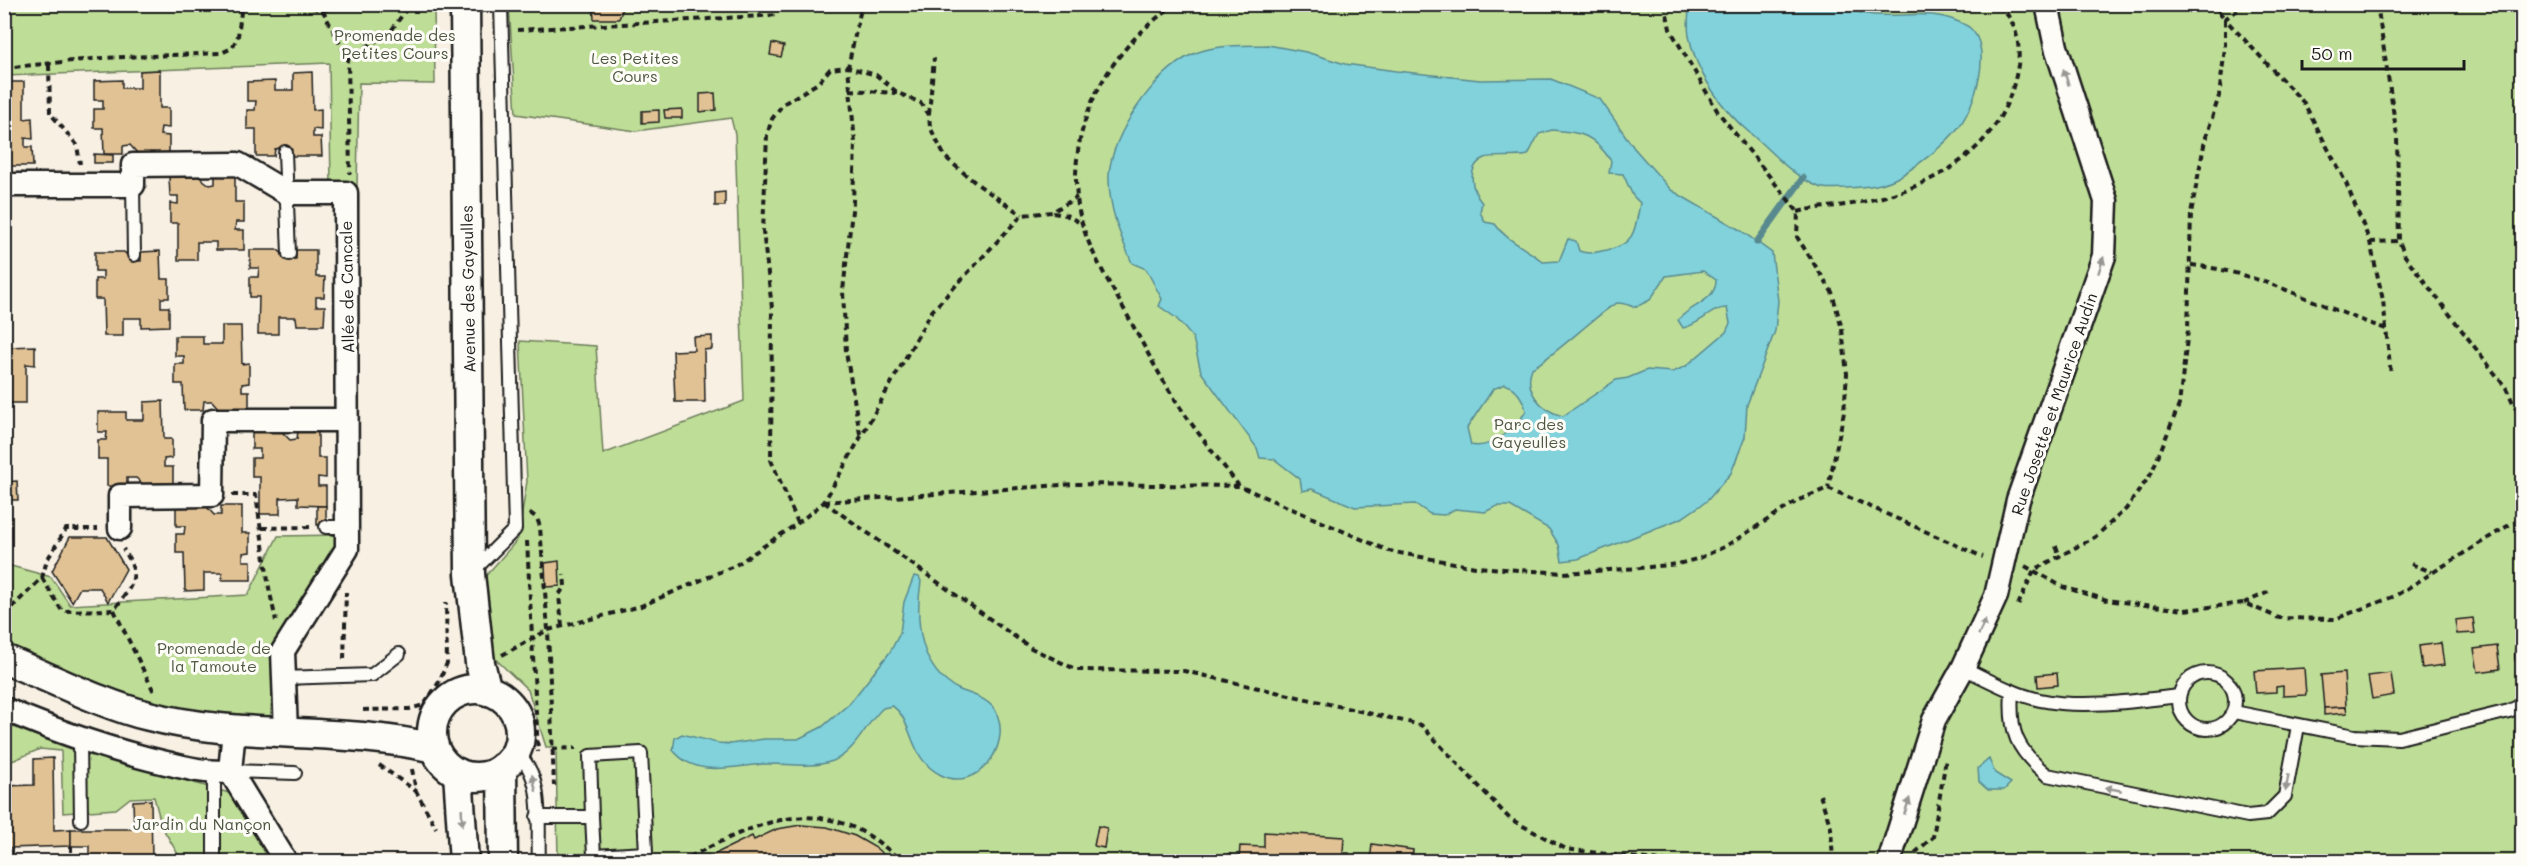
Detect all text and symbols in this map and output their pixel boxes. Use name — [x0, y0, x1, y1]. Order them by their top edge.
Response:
park label: Promenade des Petites Cours — [334, 24, 456, 63]
scale bar — [2302, 33, 2464, 71]
text: 50 m — [2311, 41, 2353, 65]
park label: Les Petites Cours — [591, 47, 679, 86]
one-way arrow — [2060, 68, 2070, 86]
street label: Avenue des Gayeulles — [456, 205, 479, 373]
street label: Allée de Cancale — [335, 220, 358, 354]
one-way arrow — [2097, 256, 2106, 274]
street label: Rue Josette et Maurice Audin — [2006, 290, 2102, 518]
park label: Parc des Gayeulles — [1492, 413, 1566, 452]
one-way arrow — [1977, 617, 1987, 635]
park label: Promenade de la Tamoute — [157, 637, 271, 676]
one-way arrow — [528, 773, 538, 792]
one-way arrow — [2282, 774, 2291, 793]
one-way arrow — [2103, 784, 2122, 793]
one-way arrow — [1902, 797, 1912, 815]
one-way arrow — [458, 808, 467, 827]
park label: Jardin du Nançon — [133, 813, 271, 834]

